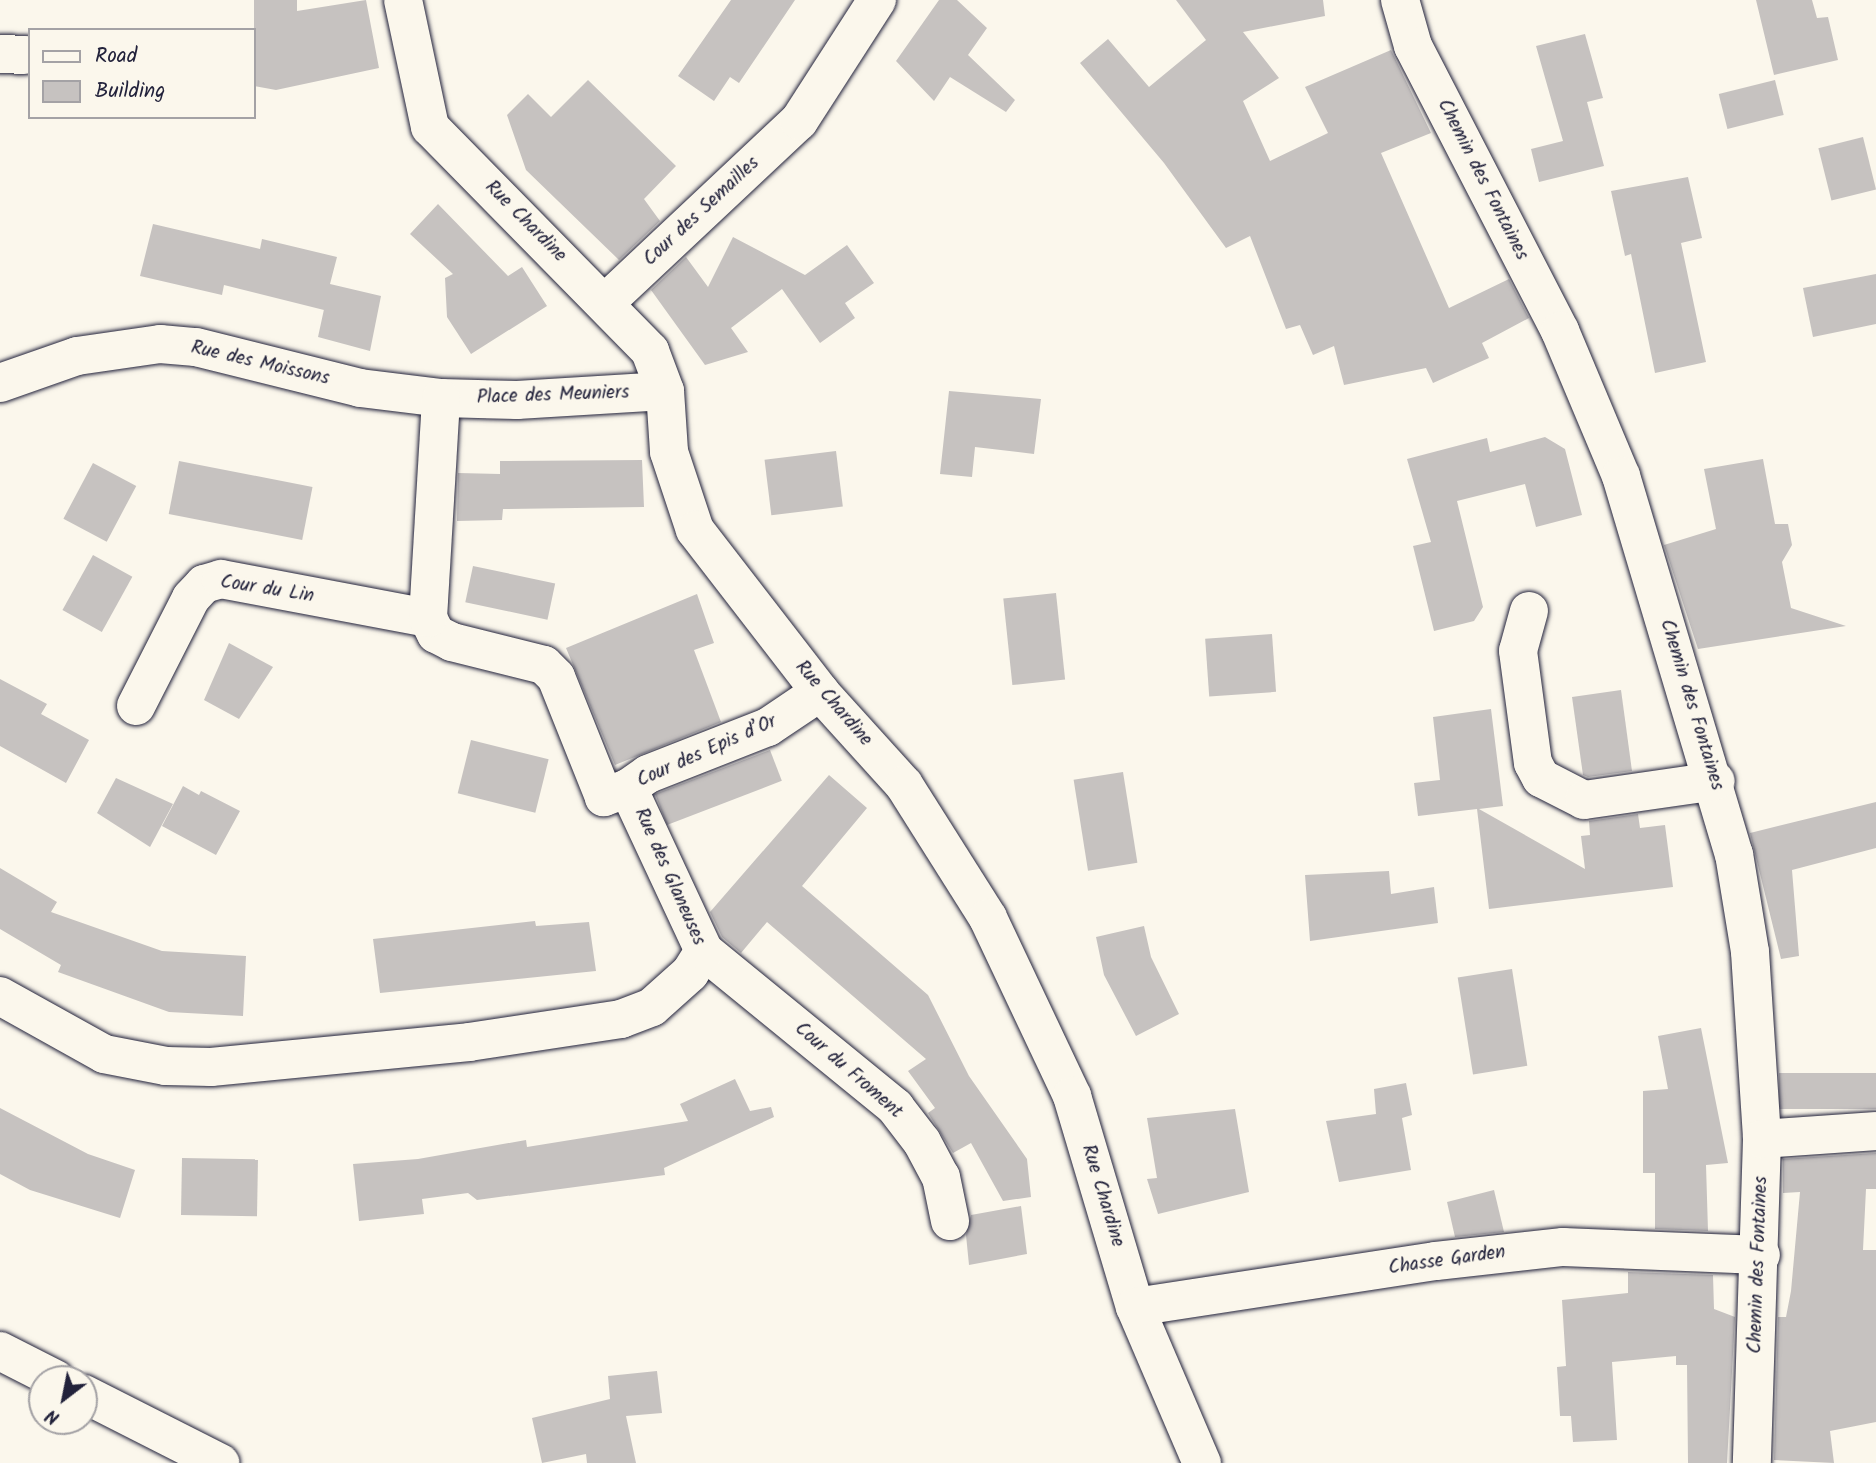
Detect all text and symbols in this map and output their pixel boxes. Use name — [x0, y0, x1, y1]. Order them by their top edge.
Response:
legend — [28, 28, 256, 119]
text: Road — [95, 40, 137, 73]
text: Building — [95, 75, 165, 108]
street label: Chemin des Fontaines — [1432, 96, 1532, 264]
street label: Cour des Semailles — [639, 153, 765, 271]
street label: Rue Chardine — [480, 177, 570, 267]
street label: Rue des Moissons — [189, 337, 331, 391]
street label: Place des Meuniers — [476, 382, 630, 410]
street label: Cour du Lin — [219, 571, 315, 609]
street label: Chemin des Fontaines — [1654, 617, 1728, 793]
street label: Rue Chardine — [790, 657, 876, 751]
street label: Cour des Epis d’Or — [634, 711, 780, 793]
street label: Rue des Glaneuses — [629, 805, 709, 949]
street label: Cour du Froment — [789, 1018, 907, 1124]
street label: Rue Chardine — [1076, 1142, 1128, 1250]
street label: Chemin des Fontaines — [1745, 1176, 1773, 1354]
street label: Chasse Garden — [1387, 1242, 1507, 1280]
north arrow — [28, 1365, 98, 1435]
text: N — [40, 1400, 66, 1432]

